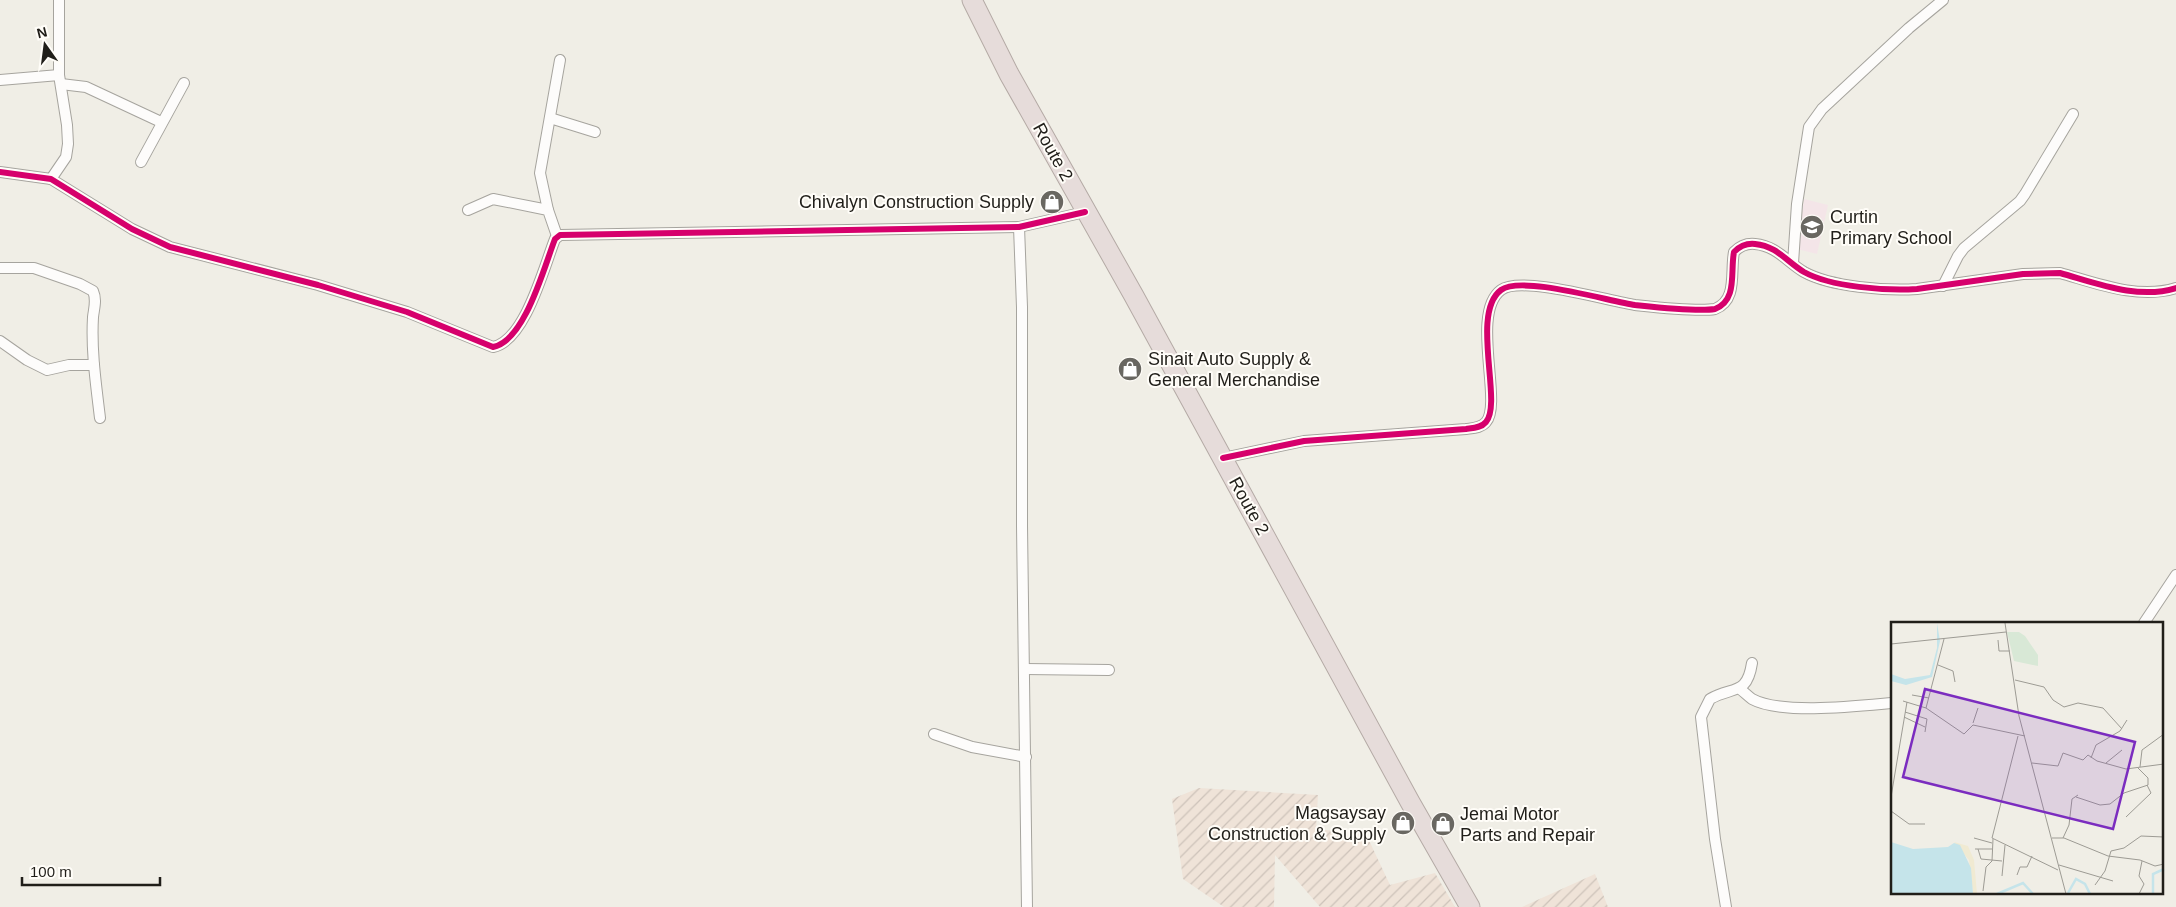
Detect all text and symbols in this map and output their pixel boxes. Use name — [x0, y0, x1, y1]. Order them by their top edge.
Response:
north arrow — [20, 20, 70, 70]
text: N — [35, 23, 49, 41]
street label: Route 2 — [1029, 120, 1077, 184]
shop icon: Chivalyn Construction Supply — [1039, 189, 1065, 215]
place label: Chivalyn Construction Supply — [799, 192, 1034, 212]
place label: Curtin Primary School — [1830, 207, 1952, 248]
school or university icon: Curtin Primary School — [1799, 214, 1825, 240]
place label: Sinait Auto Supply & General Merchandise — [1148, 349, 1320, 390]
shop icon: Sinait Auto Supply & General Merchandise — [1117, 356, 1143, 382]
street label: Route 2 — [1225, 474, 1273, 538]
inset map — [1891, 622, 2164, 894]
place label: Magsaysay Construction & Supply — [1208, 803, 1386, 844]
place label: Jemai Motor Parts and Repair — [1460, 804, 1595, 845]
shop icon: Magsaysay Construction & Supply — [1390, 810, 1416, 836]
shop icon: Jemai Motor Parts and Repair — [1430, 811, 1456, 837]
scale bar — [22, 854, 160, 886]
text: 100 m — [30, 863, 72, 880]

